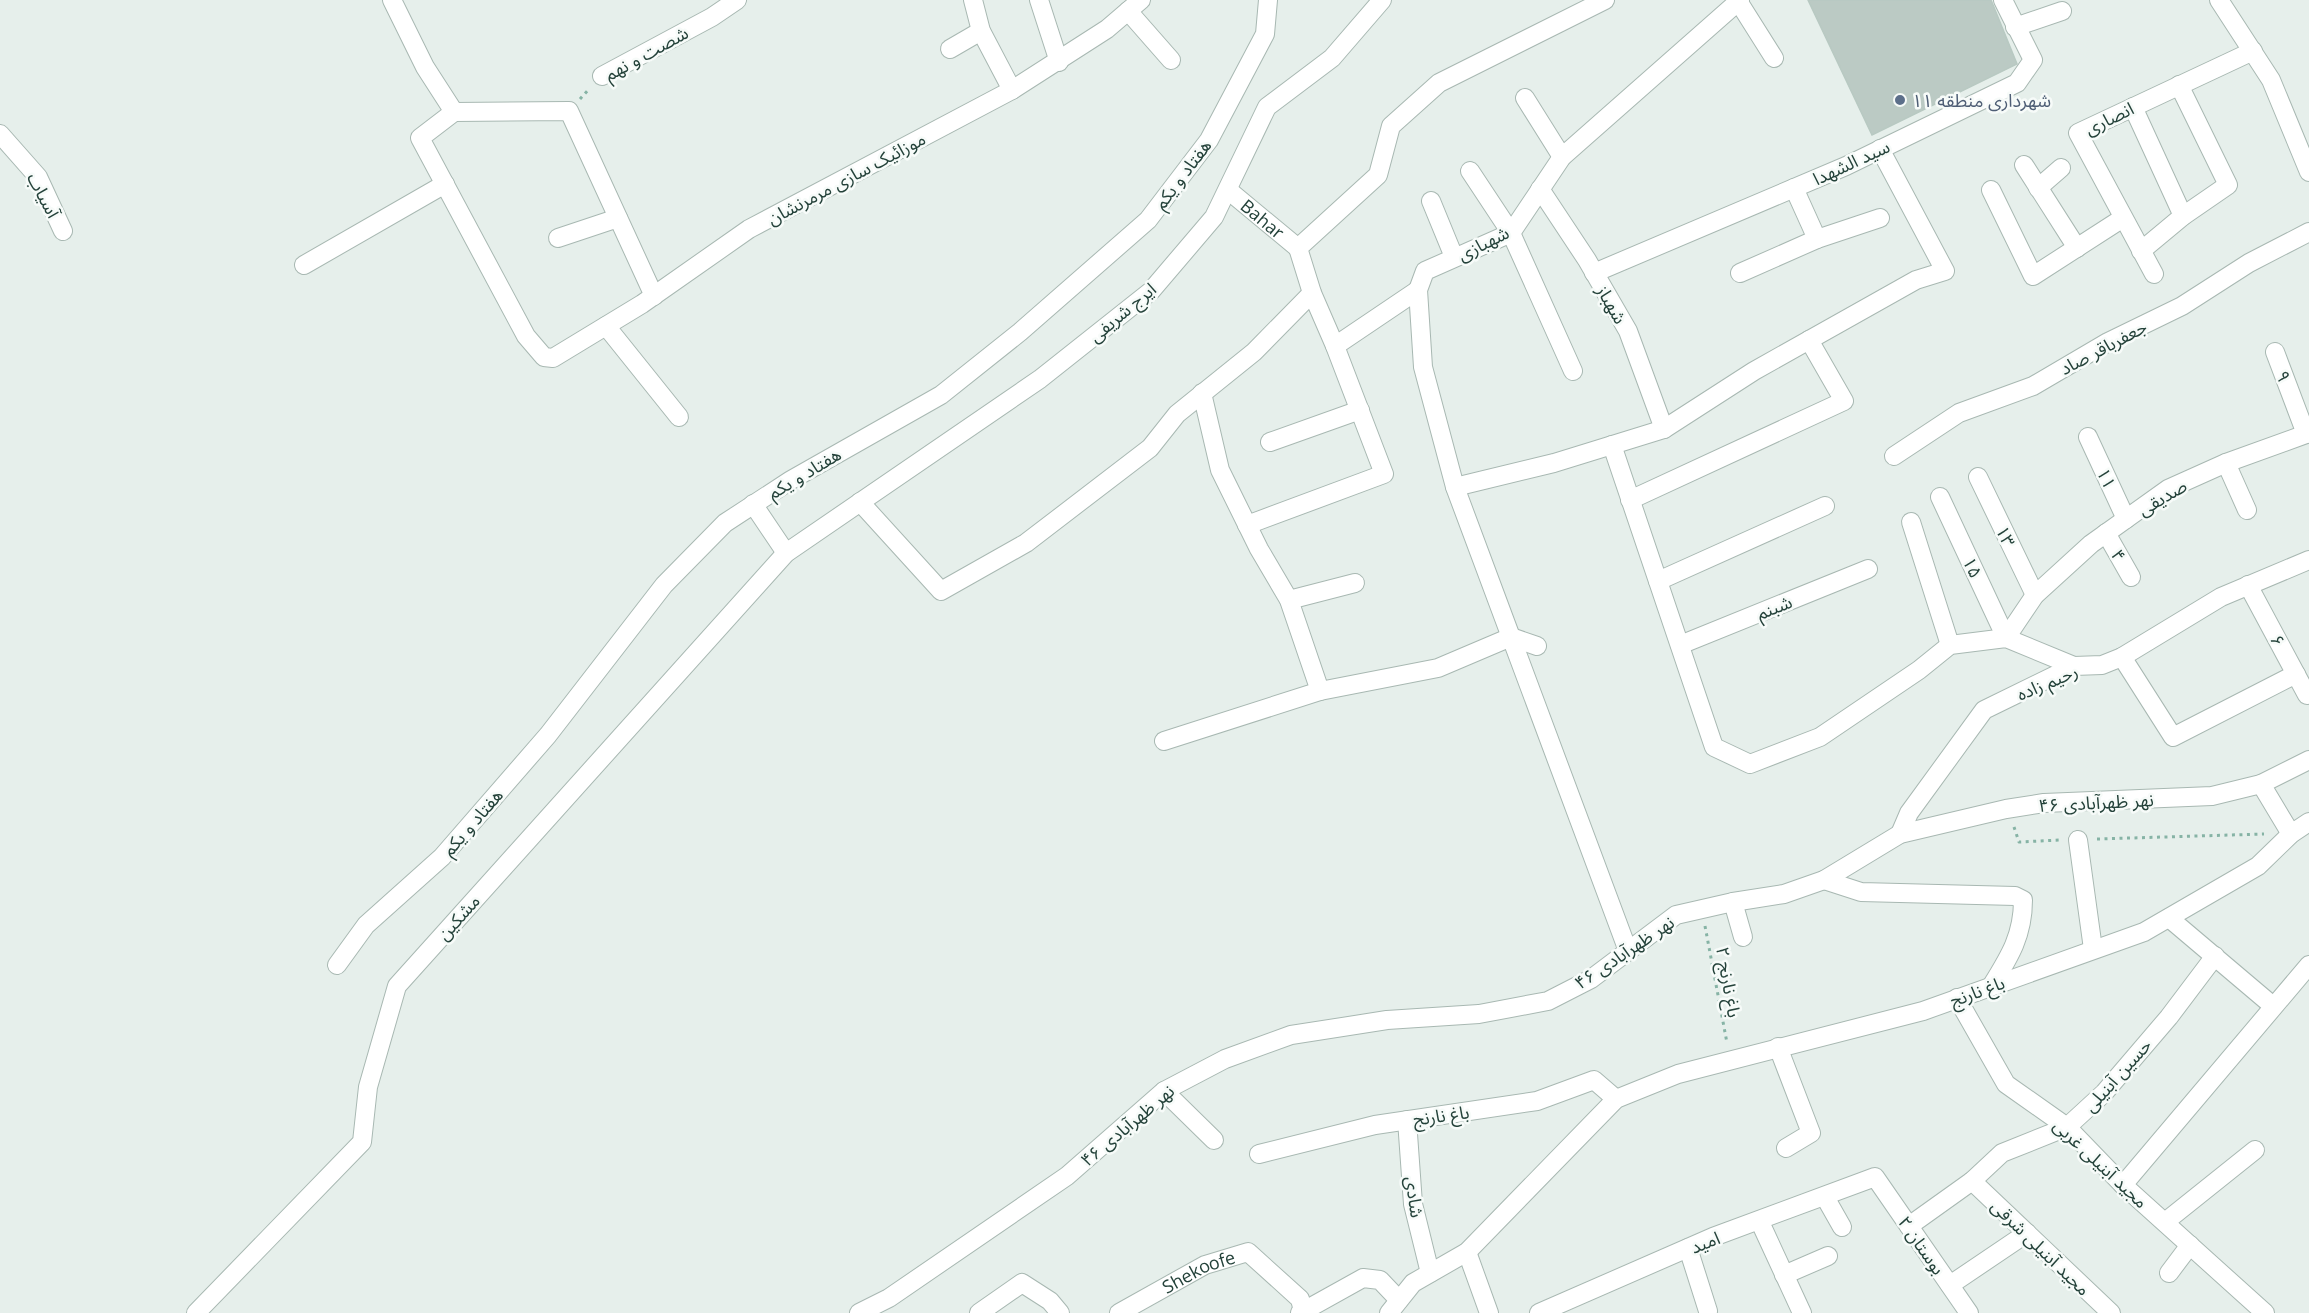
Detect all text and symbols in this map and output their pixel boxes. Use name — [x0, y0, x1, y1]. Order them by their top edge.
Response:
street label: شصت و نهم — [600, 20, 693, 88]
place label: شهرداری منطقه ۱۱ — [1912, 88, 2051, 112]
marker: شهرداری منطقه ۱۱ — [1893, 93, 1907, 107]
street label: انصاری — [2080, 96, 2138, 140]
street label: موزائیک سازی مرمرنشان — [763, 126, 929, 230]
street label: هفتاد و یکم — [1148, 134, 1218, 215]
street label: سید الشهدا — [1809, 134, 1893, 190]
street label: آسیاب — [22, 168, 66, 223]
street label: Bahar — [1236, 193, 1290, 244]
street label: شهبازی — [1453, 220, 1513, 266]
street label: ایرج شریفی — [1083, 277, 1162, 349]
street label: شهباز — [1591, 279, 1633, 328]
street label: جعفرباقر صاد — [2055, 314, 2151, 380]
street label: ۹ — [2271, 367, 2297, 385]
street label: هفتاد و یکم — [763, 442, 846, 506]
street label: ۱۱ — [2092, 464, 2122, 492]
street label: صدیقی — [2133, 473, 2191, 521]
street label: ۱۳ — [1991, 521, 2021, 551]
street label: ۴ — [2106, 544, 2132, 566]
street label: ۱۵ — [1958, 553, 1988, 581]
street label: شبنم — [1753, 589, 1796, 627]
street label: ۶ — [2265, 630, 2291, 650]
street label: رحیم زاده — [2013, 658, 2082, 707]
street label: هفتاد و یکم — [436, 783, 509, 862]
street label: نهر ظهرآبادی ۴۶ — [2038, 787, 2154, 817]
street label: مشکین — [431, 889, 485, 945]
street label: نهر ظهرآبادی ۴۶ — [1569, 910, 1679, 994]
street label: باغ نارنج ۲ — [1708, 945, 1747, 1020]
street label: باغ نارنج — [1946, 970, 2009, 1015]
street label: حسین آبنیلی — [2078, 1033, 2156, 1117]
street label: نهر ظهرآبادی ۴۶ — [1075, 1079, 1179, 1171]
street label: باغ نارنج — [1411, 1099, 1471, 1134]
street label: مجید آبنیلی غربی — [2049, 1113, 2153, 1213]
street label: شادی — [1400, 1175, 1430, 1219]
street label: مجید آبنیلی شرقی — [1986, 1194, 2096, 1300]
street label: بوستان ۲ — [1893, 1211, 1951, 1279]
street label: امید — [1687, 1225, 1723, 1259]
street label: Shekoofe — [1158, 1245, 1238, 1299]

